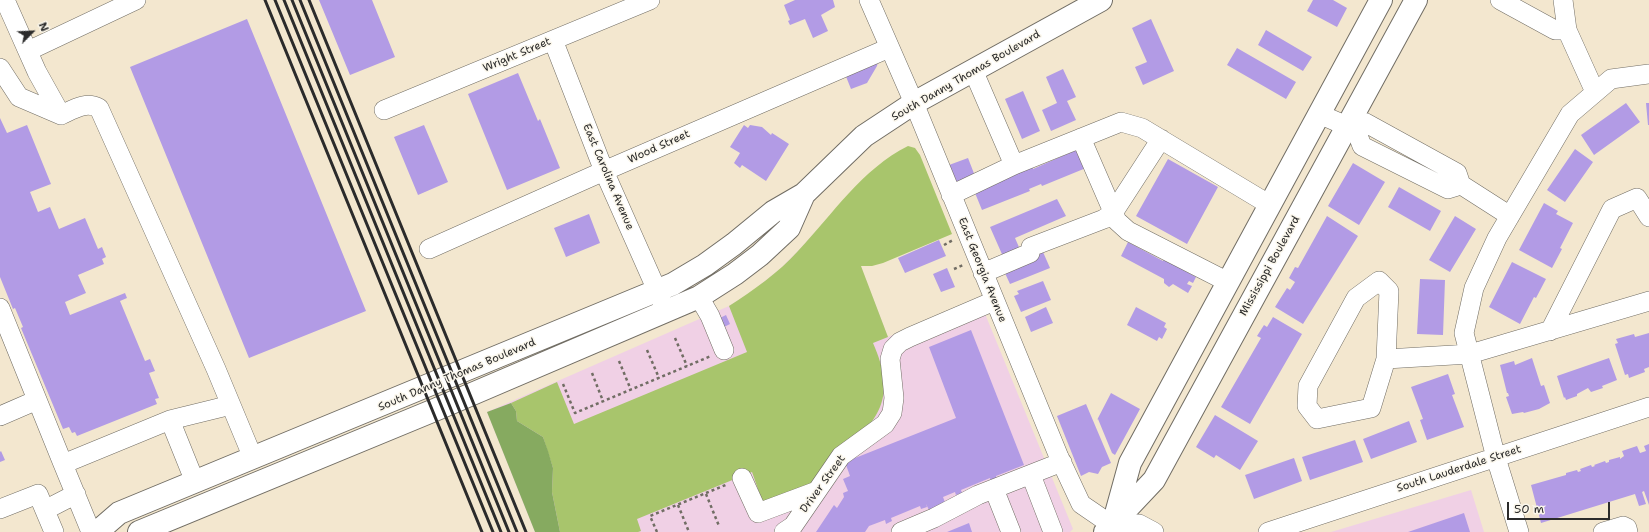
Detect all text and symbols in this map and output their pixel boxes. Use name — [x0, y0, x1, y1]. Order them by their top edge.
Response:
north arrow — [12, 12, 52, 52]
text: N — [35, 20, 52, 34]
street label: South Danny Thomas Boulevard — [889, 28, 1043, 124]
street label: Wright Street — [481, 35, 553, 75]
street label: East Carolina Avenue — [580, 122, 636, 232]
street label: Wood Street — [626, 127, 692, 167]
street label: Mississippi Boulevard — [1237, 214, 1303, 318]
street label: East Georgia Avenue — [955, 216, 1009, 324]
street label: South Danny Thomas Boulevard — [376, 336, 538, 414]
street label: South Lauderdale Street — [1395, 443, 1523, 495]
street label: Driver Street — [798, 453, 848, 515]
scale bar — [1509, 494, 1612, 520]
text: 50 m — [1514, 501, 1544, 517]

